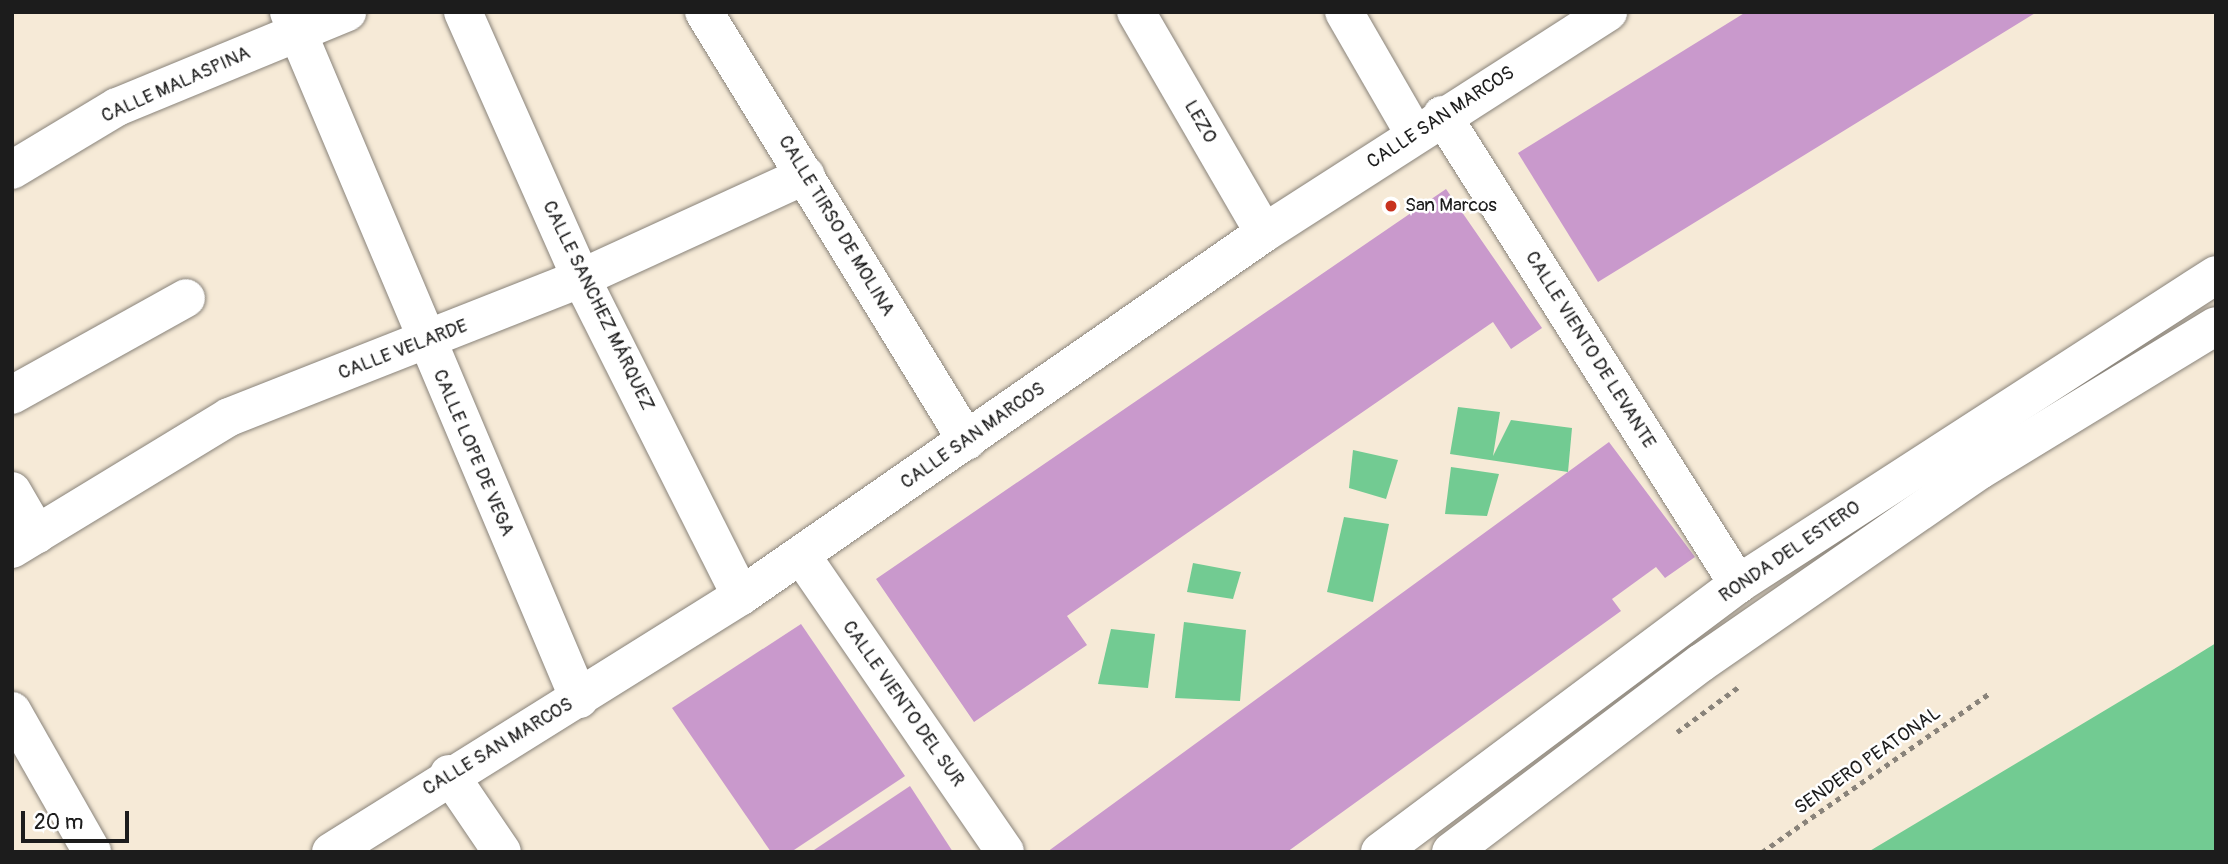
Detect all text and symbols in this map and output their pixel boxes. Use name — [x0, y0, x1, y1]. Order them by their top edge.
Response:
street label: CALLE MALASPINA — [98, 42, 254, 128]
street label: CALLE SAN MARCOS — [1363, 62, 1519, 174]
street label: LEZO — [1179, 97, 1221, 147]
street label: CALLE TIRSO DE MOLINA — [773, 132, 899, 320]
place label: San Marcos — [1405, 195, 1497, 217]
street label: CALLE SANCHEZ MÁRQUEZ — [537, 197, 659, 415]
marker: San Marcos — [1383, 198, 1399, 214]
street label: CALLE VIENTO DE LEVANTE — [1520, 247, 1660, 453]
street label: CALLE VELARDE — [335, 315, 471, 385]
street label: CALLE LOPE DE VEGA — [428, 366, 518, 540]
street label: CALLE SAN MARCOS — [896, 378, 1050, 494]
street label: RONDA DEL ESTERO — [1715, 496, 1865, 608]
street label: CALLE VIENTO DEL SUR — [837, 617, 969, 791]
street label: CALLE SAN MARCOS — [419, 693, 577, 801]
street label: SENDERO PEATONAL — [1791, 702, 1945, 820]
scale bar — [24, 798, 133, 842]
text: 20 m — [34, 809, 83, 836]

